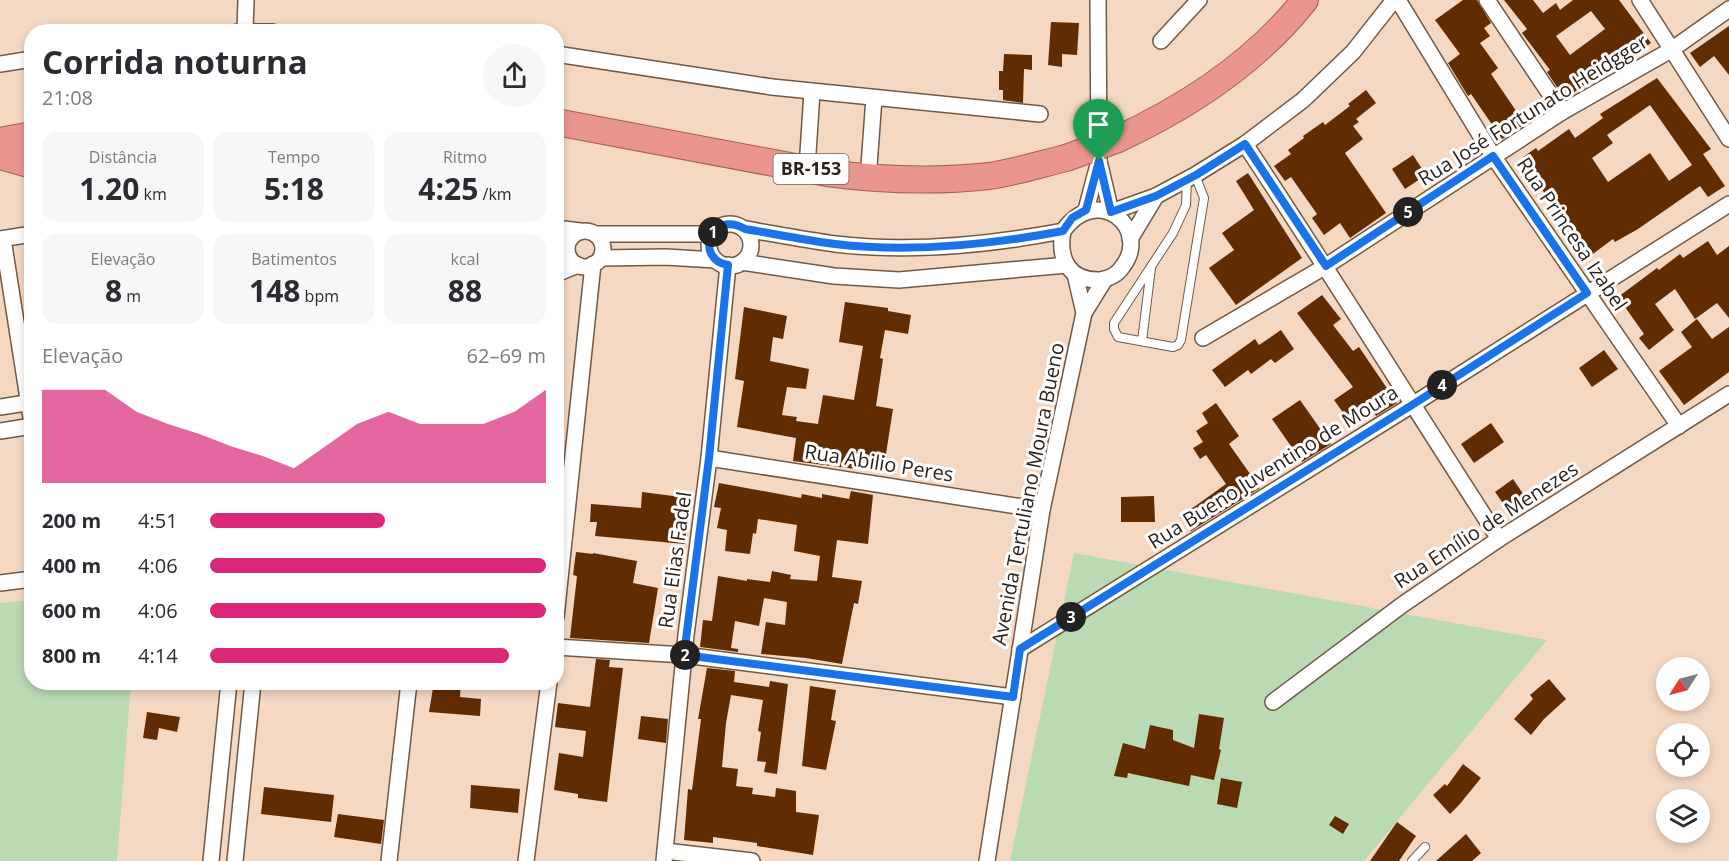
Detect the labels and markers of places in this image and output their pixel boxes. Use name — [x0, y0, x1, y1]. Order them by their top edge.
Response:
pin — [1073, 99, 1124, 161]
pin: 5 — [1393, 197, 1423, 227]
pin: 1 — [698, 217, 728, 247]
pin: 4 — [1427, 370, 1457, 400]
pin: 3 — [1056, 602, 1086, 632]
pin: 2 — [670, 640, 700, 670]

